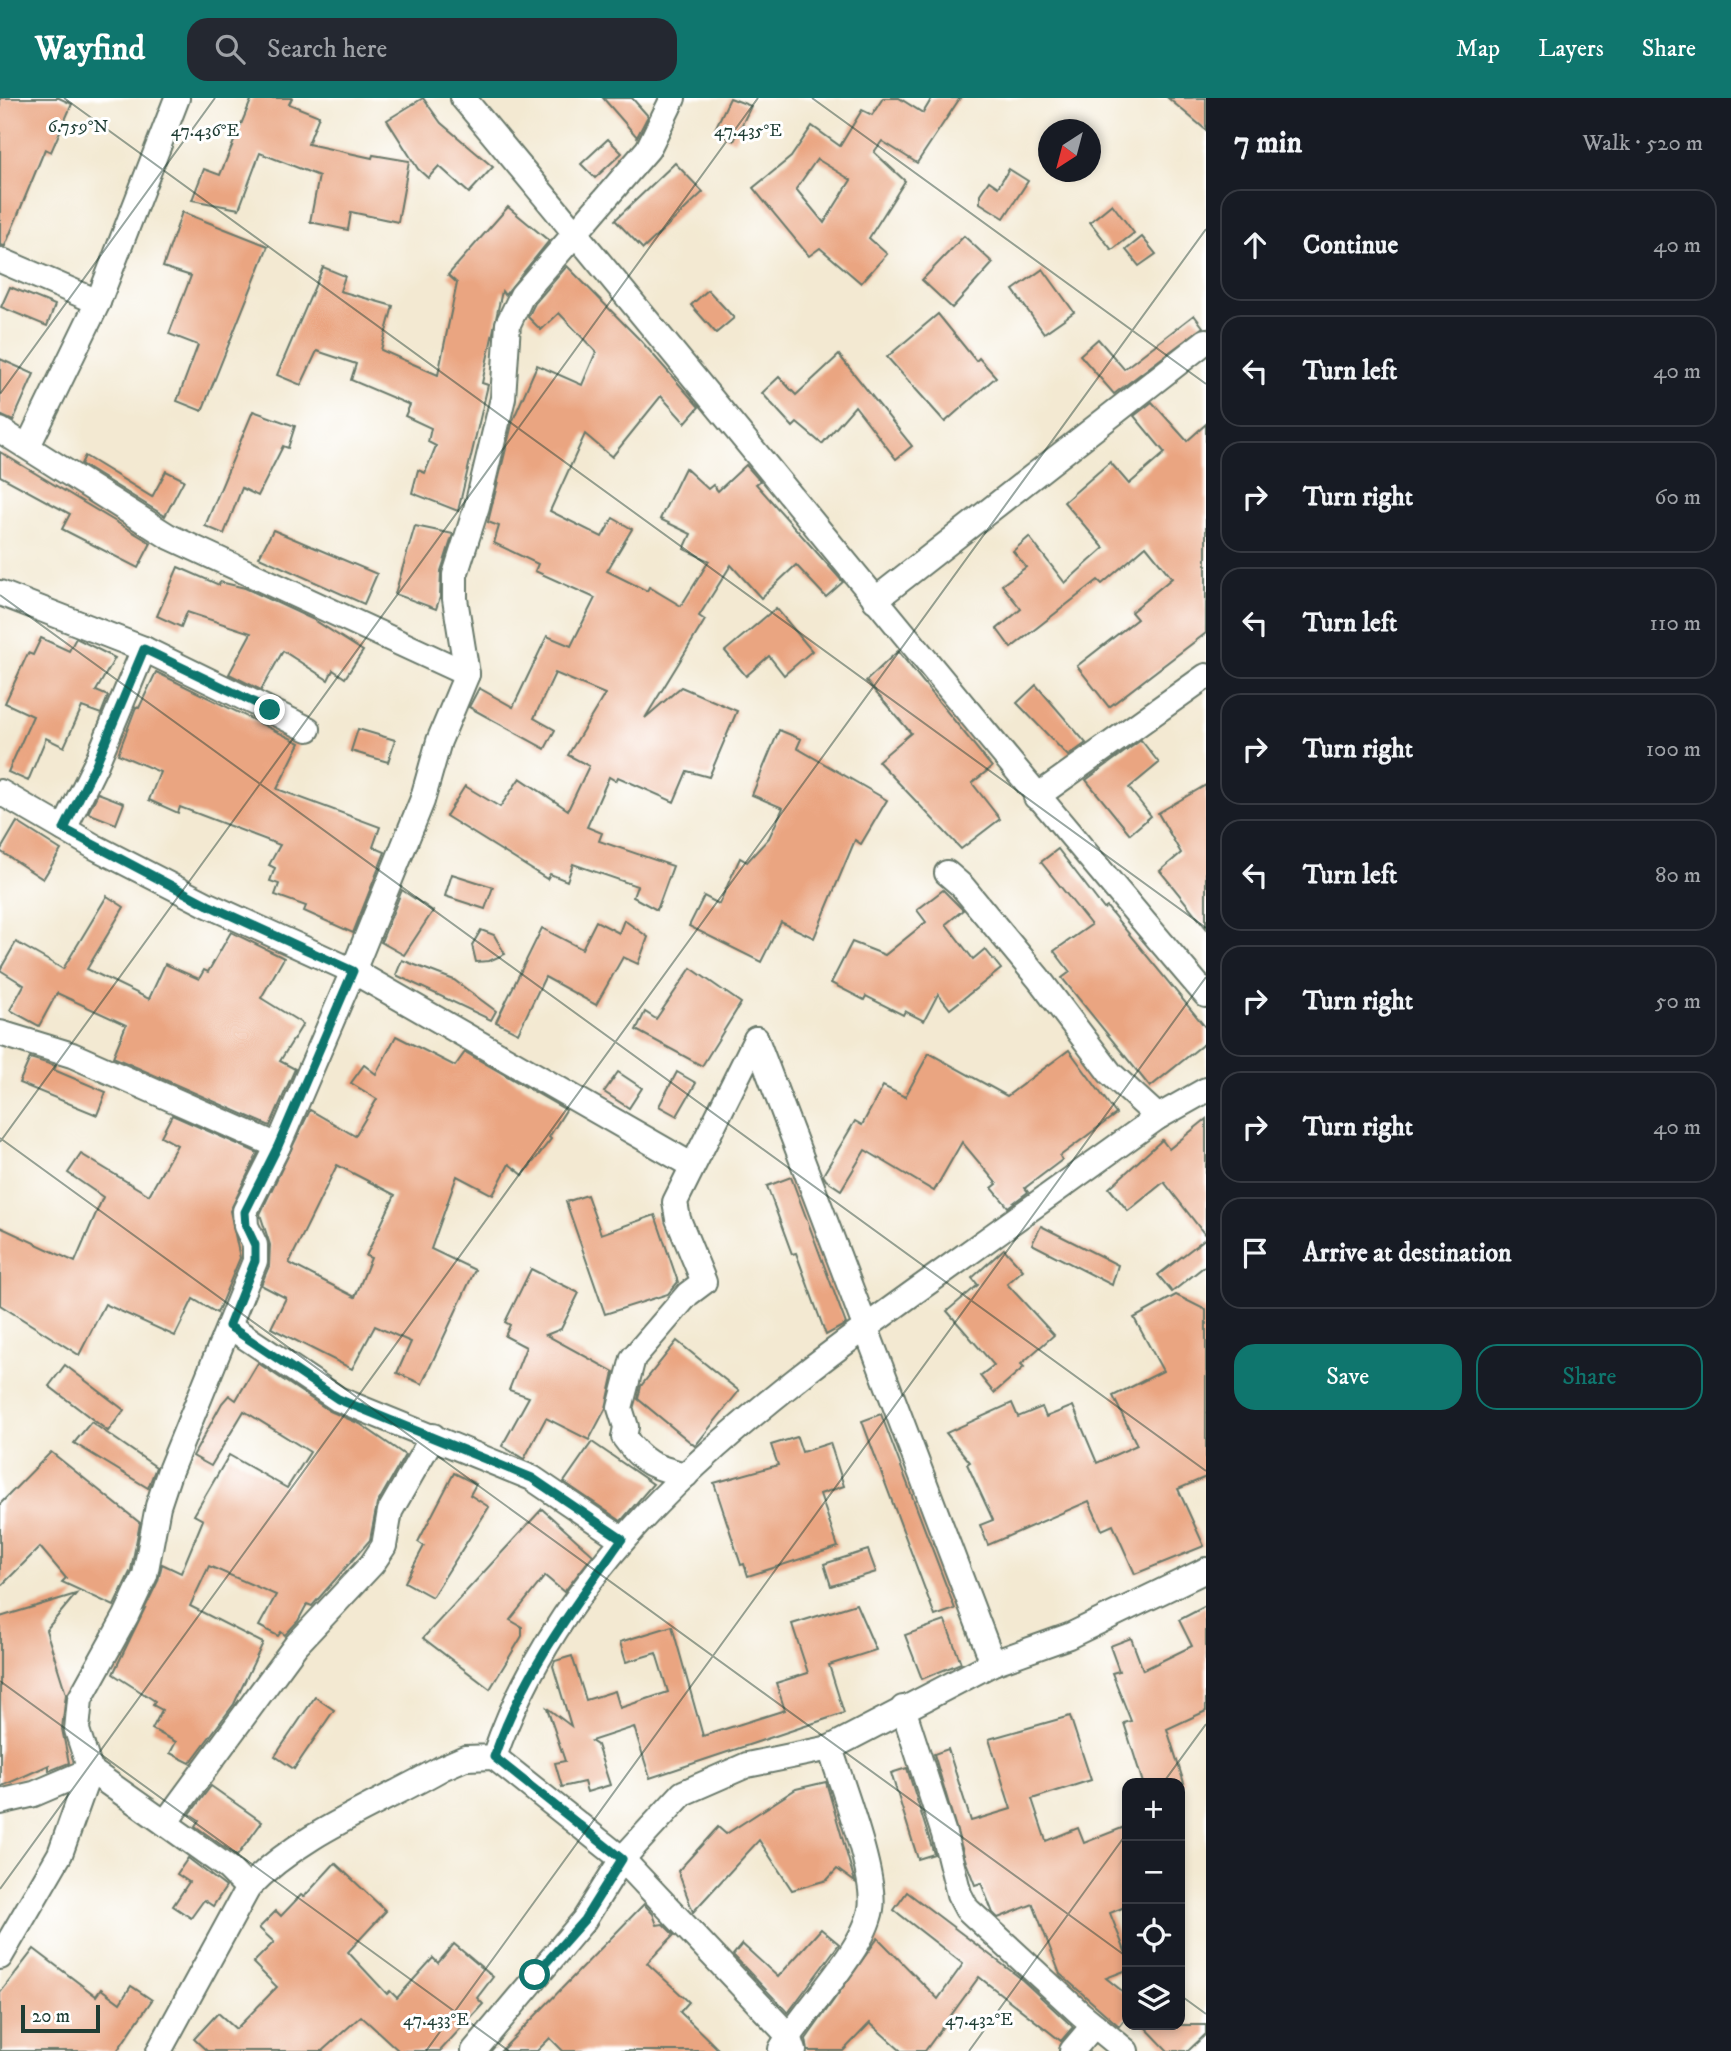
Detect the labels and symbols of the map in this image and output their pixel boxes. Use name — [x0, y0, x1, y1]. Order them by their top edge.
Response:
text: 6.759°N — [48, 116, 108, 138]
north arrow — [1038, 119, 1101, 182]
text: 47.436°E — [171, 120, 240, 142]
text: 47.435°E — [714, 120, 782, 142]
route end — [254, 694, 285, 725]
route start — [519, 1959, 550, 1990]
scale bar — [21, 2002, 100, 2034]
text: 47.433°E — [403, 2009, 469, 2031]
text: 47.432°E — [945, 2009, 1013, 2031]

